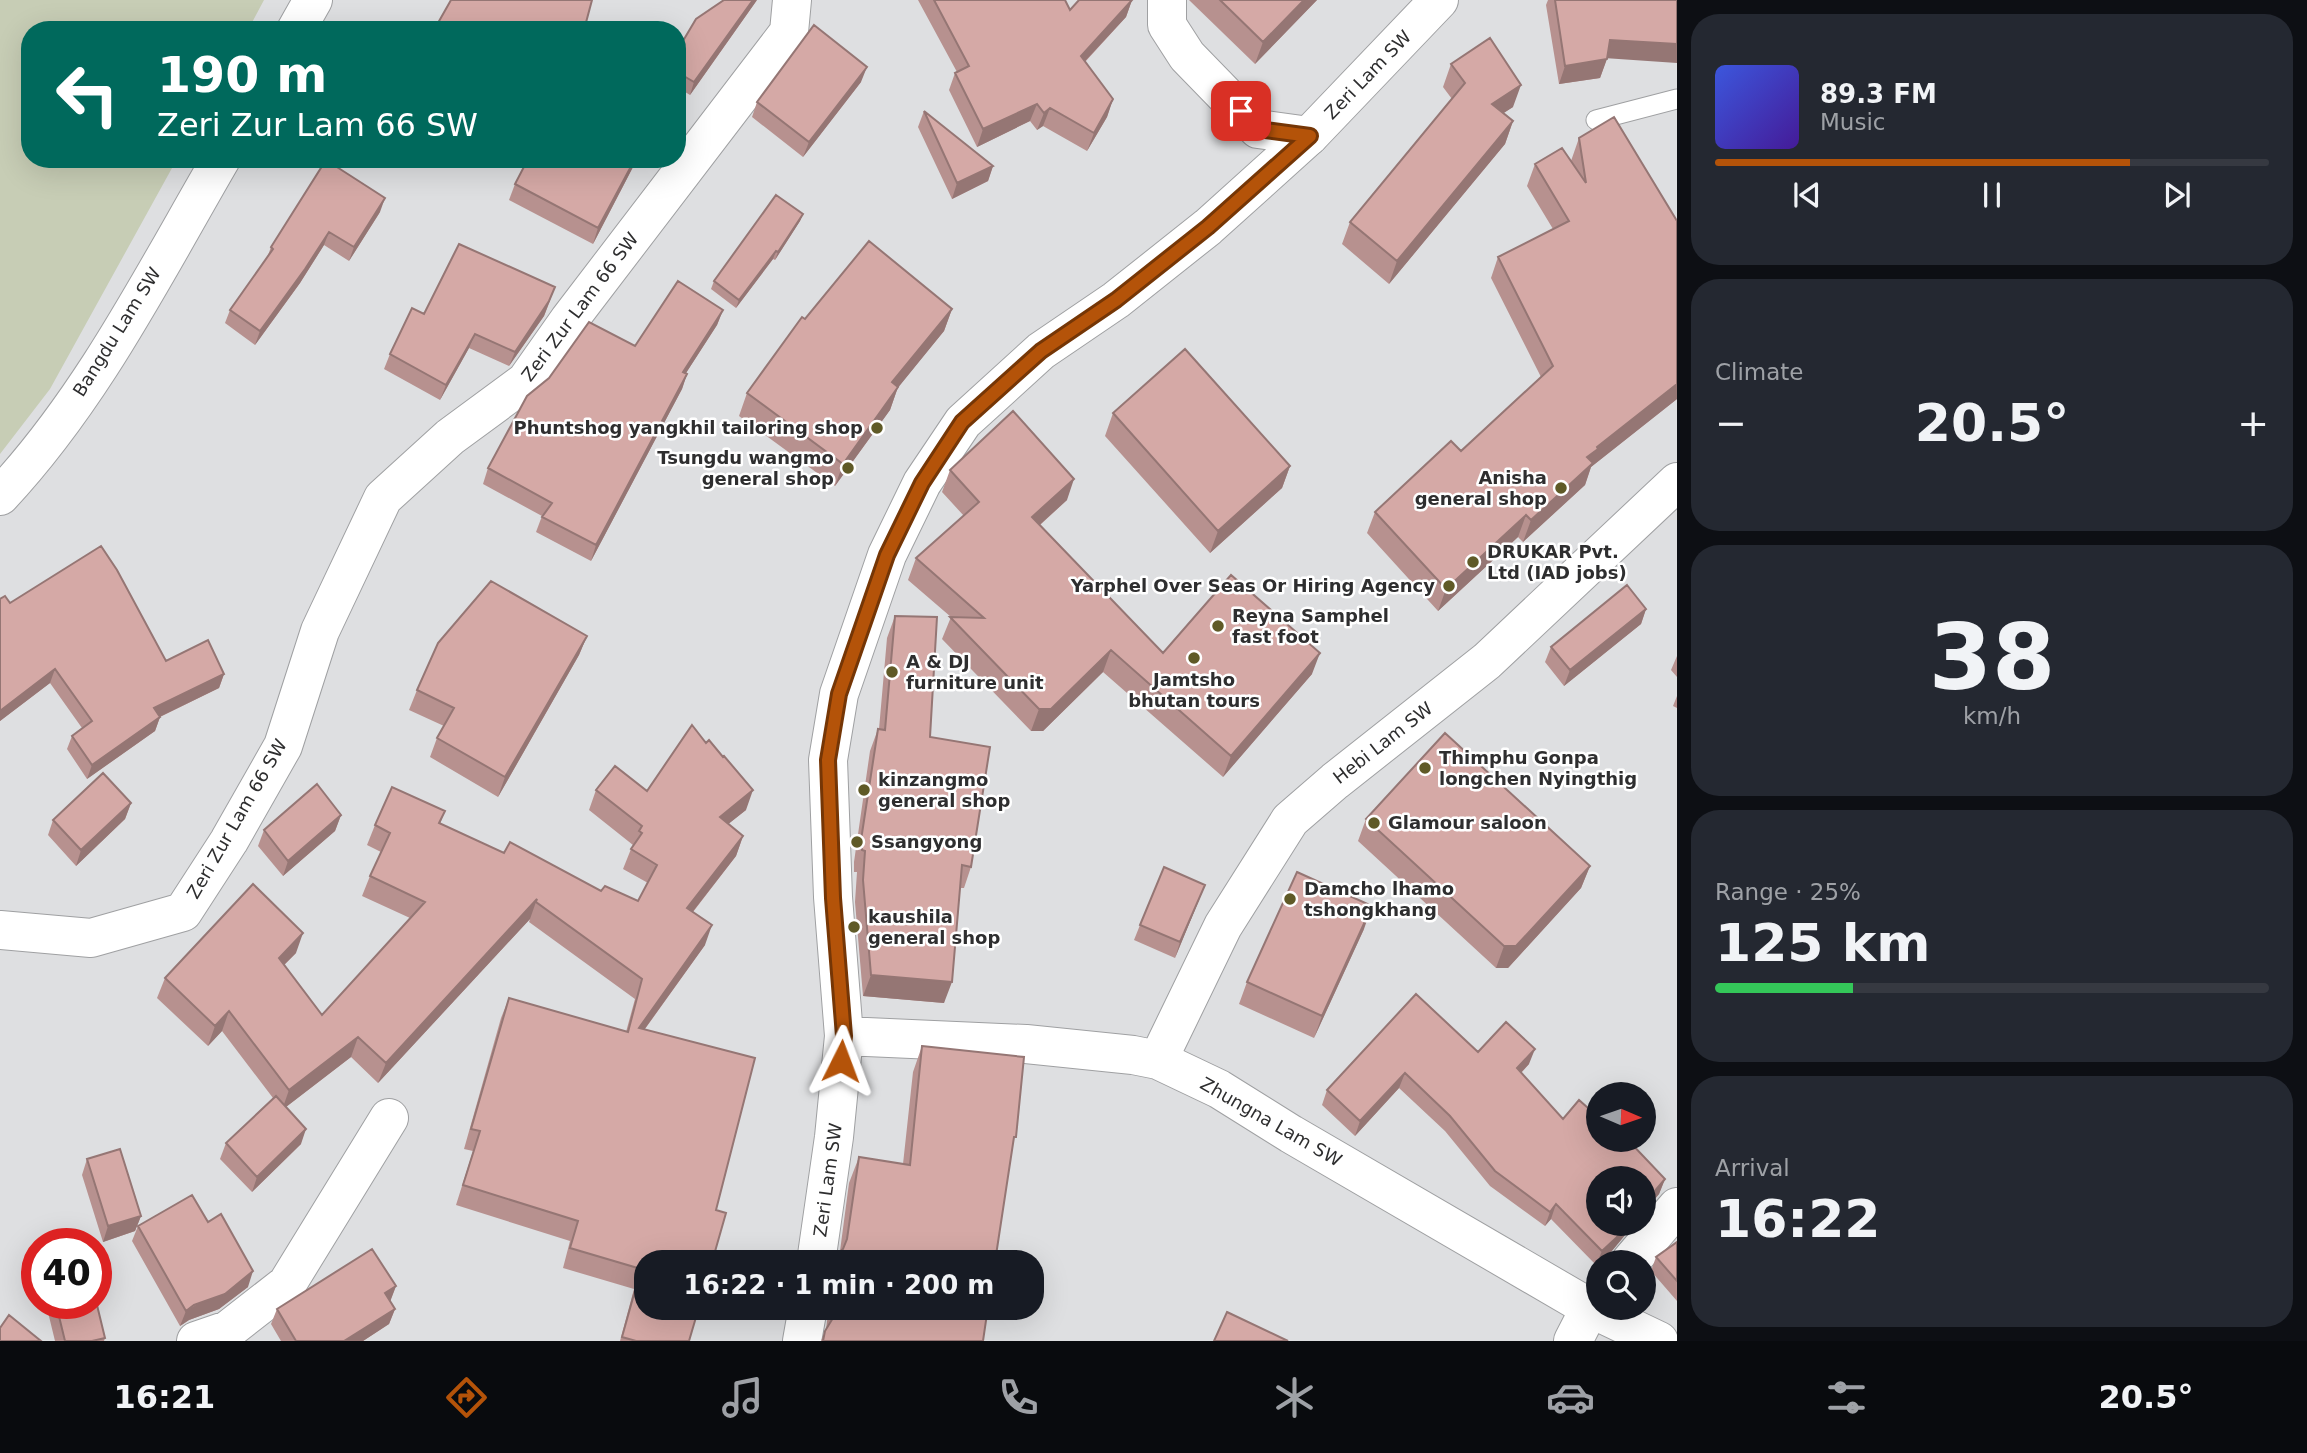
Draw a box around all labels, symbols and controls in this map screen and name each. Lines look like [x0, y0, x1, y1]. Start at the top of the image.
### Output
street label: Zeri Lam SW [1320, 26, 1415, 123]
text: 190 m [157, 47, 327, 104]
icon: left [42, 49, 133, 140]
text: 89.3 FM [1820, 79, 1937, 109]
pin [1211, 81, 1271, 141]
icon: arrive [1222, 92, 1260, 130]
text: Zeri Zur Lam 66 SW [157, 106, 478, 144]
text: Music [1820, 109, 1885, 135]
icon: previous [1788, 176, 1826, 214]
icon: pause [1973, 176, 2011, 214]
icon: next [2158, 176, 2196, 214]
street label: Zeri Zur Lam 66 SW [517, 228, 642, 385]
street label: Bangdu Lam SW [68, 263, 165, 400]
text: Climate [1715, 359, 1804, 385]
text: 20.5° [1915, 393, 2069, 453]
text: − [1715, 401, 1747, 445]
text: + [2237, 401, 2269, 445]
place label: Phuntshog yangkhil tailoring shop [513, 417, 863, 438]
marker: Phuntshog yangkhil tailoring shop [869, 420, 885, 436]
place label: Tsungdu wangmo general shop [657, 447, 834, 489]
marker: Tsungdu wangmo general shop [840, 460, 856, 476]
place label: Anisha general shop [1415, 467, 1547, 509]
marker: Anisha general shop [1553, 480, 1569, 496]
place label: DRUKAR Pvt. Ltd (IAD jobs) [1487, 541, 1627, 583]
marker: DRUKAR Pvt. Ltd (IAD jobs) [1465, 554, 1481, 570]
place label: Yarphel Over Seas Or Hiring Agency [1070, 575, 1435, 596]
marker: Yarphel Over Seas Or Hiring Agency [1441, 578, 1457, 594]
place label: Reyna Samphel fast foot [1232, 605, 1389, 647]
text: 38 [1929, 605, 2055, 710]
marker: Reyna Samphel fast foot [1210, 618, 1226, 634]
marker: Jamtsho bhutan tours [1186, 650, 1202, 666]
place label: A & DJ furniture unit [906, 651, 1044, 693]
marker: A & DJ furniture unit [884, 664, 900, 680]
place label: Jamtsho bhutan tours [1128, 669, 1260, 711]
street label: Hebi Lam SW [1329, 697, 1437, 788]
text: km/h [1963, 703, 2021, 729]
street label: Zeri Zur Lam 66 SW [182, 735, 291, 902]
place label: Thimphu Gonpa longchen Nyingthig [1439, 747, 1637, 789]
marker: Thimphu Gonpa longchen Nyingthig [1417, 760, 1433, 776]
place label: kinzangmo general shop [878, 769, 1010, 811]
marker: kinzangmo general shop [856, 782, 872, 798]
place label: Glamour saloon [1388, 812, 1547, 833]
marker: Glamour saloon [1366, 815, 1382, 831]
place label: Ssangyong [871, 831, 982, 852]
marker: Ssangyong [849, 834, 865, 850]
place label: Damcho lhamo tshongkhang [1304, 878, 1454, 920]
text: Range · 25% [1715, 879, 1861, 905]
marker: Damcho lhamo tshongkhang [1282, 891, 1298, 907]
place label: kaushila general shop [868, 906, 1000, 948]
text: 125 km [1715, 913, 1930, 973]
marker: kaushila general shop [846, 919, 862, 935]
position arrow [804, 1024, 878, 1098]
street label: Zhungna Lam SW [1197, 1073, 1346, 1171]
north arrow [1586, 1082, 1656, 1152]
map controls [1586, 1082, 1656, 1320]
street label: Zeri Lam SW [809, 1121, 846, 1238]
text: Arrival [1715, 1155, 1790, 1181]
button: sound [1586, 1166, 1656, 1236]
text: 16:22 [1715, 1189, 1881, 1249]
speed limit sign: 40 [21, 1228, 112, 1319]
button: search [1586, 1250, 1656, 1320]
text: 16:22 · 1 min · 200 m [684, 1270, 994, 1300]
icon: directions [442, 1373, 491, 1422]
icon: music [718, 1373, 767, 1422]
icon: phone [994, 1373, 1043, 1422]
icon: climate [1270, 1373, 1319, 1422]
icon: car [1546, 1373, 1595, 1422]
icon: filters [1822, 1373, 1871, 1422]
text: 16:21 [114, 1378, 215, 1416]
text: 20.5° [2098, 1378, 2193, 1416]

